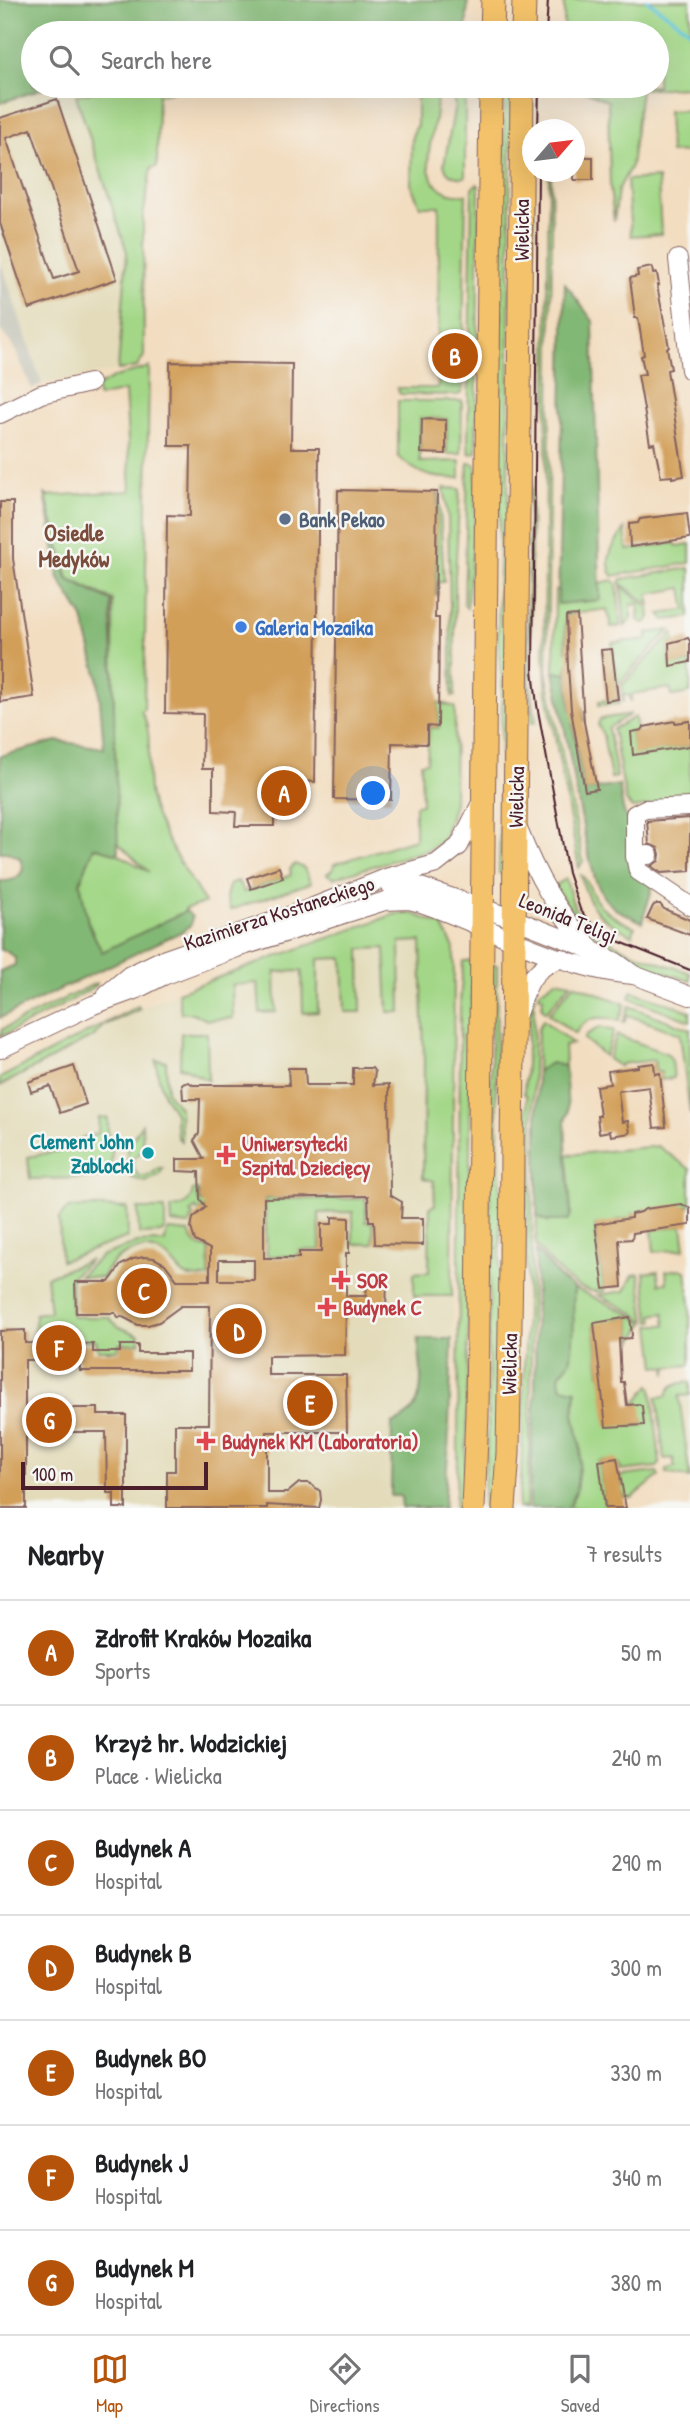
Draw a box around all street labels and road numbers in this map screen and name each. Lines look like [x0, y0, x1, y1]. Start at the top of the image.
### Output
street label: Wielicka [507, 199, 536, 261]
street label: Wielicka [501, 766, 531, 828]
street label: Kazimierza Kostaneckiego [180, 868, 378, 958]
street label: Leonida Teligi [515, 885, 621, 951]
street label: Wielicka [494, 1333, 524, 1395]

